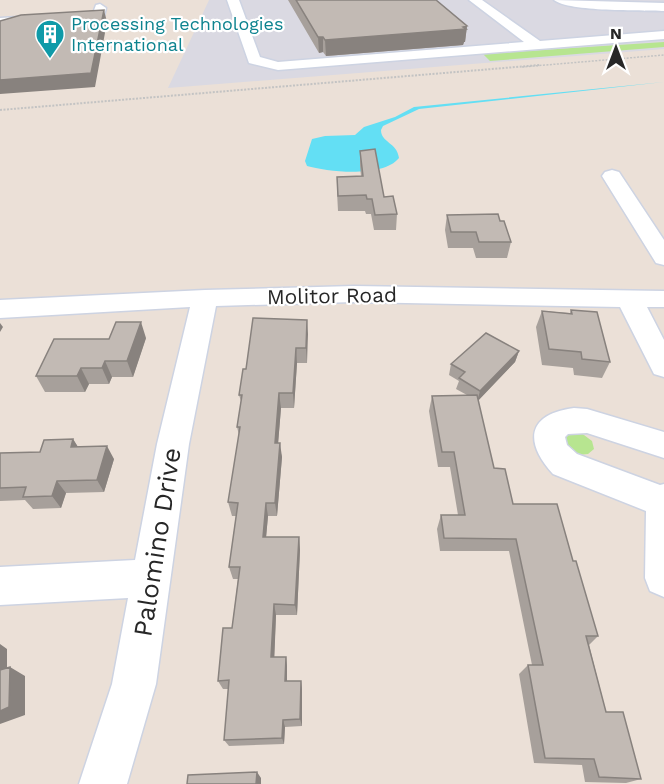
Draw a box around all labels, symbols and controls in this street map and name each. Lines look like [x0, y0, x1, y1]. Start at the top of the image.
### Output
place label: Processing Technologies International [71, 13, 283, 55]
building icon: Processing Technologies International [34, 18, 66, 60]
north arrow [586, 18, 646, 78]
text: N [610, 24, 622, 43]
street label: Molitor Road [267, 282, 397, 309]
street label: Palomino Drive [127, 445, 187, 639]

